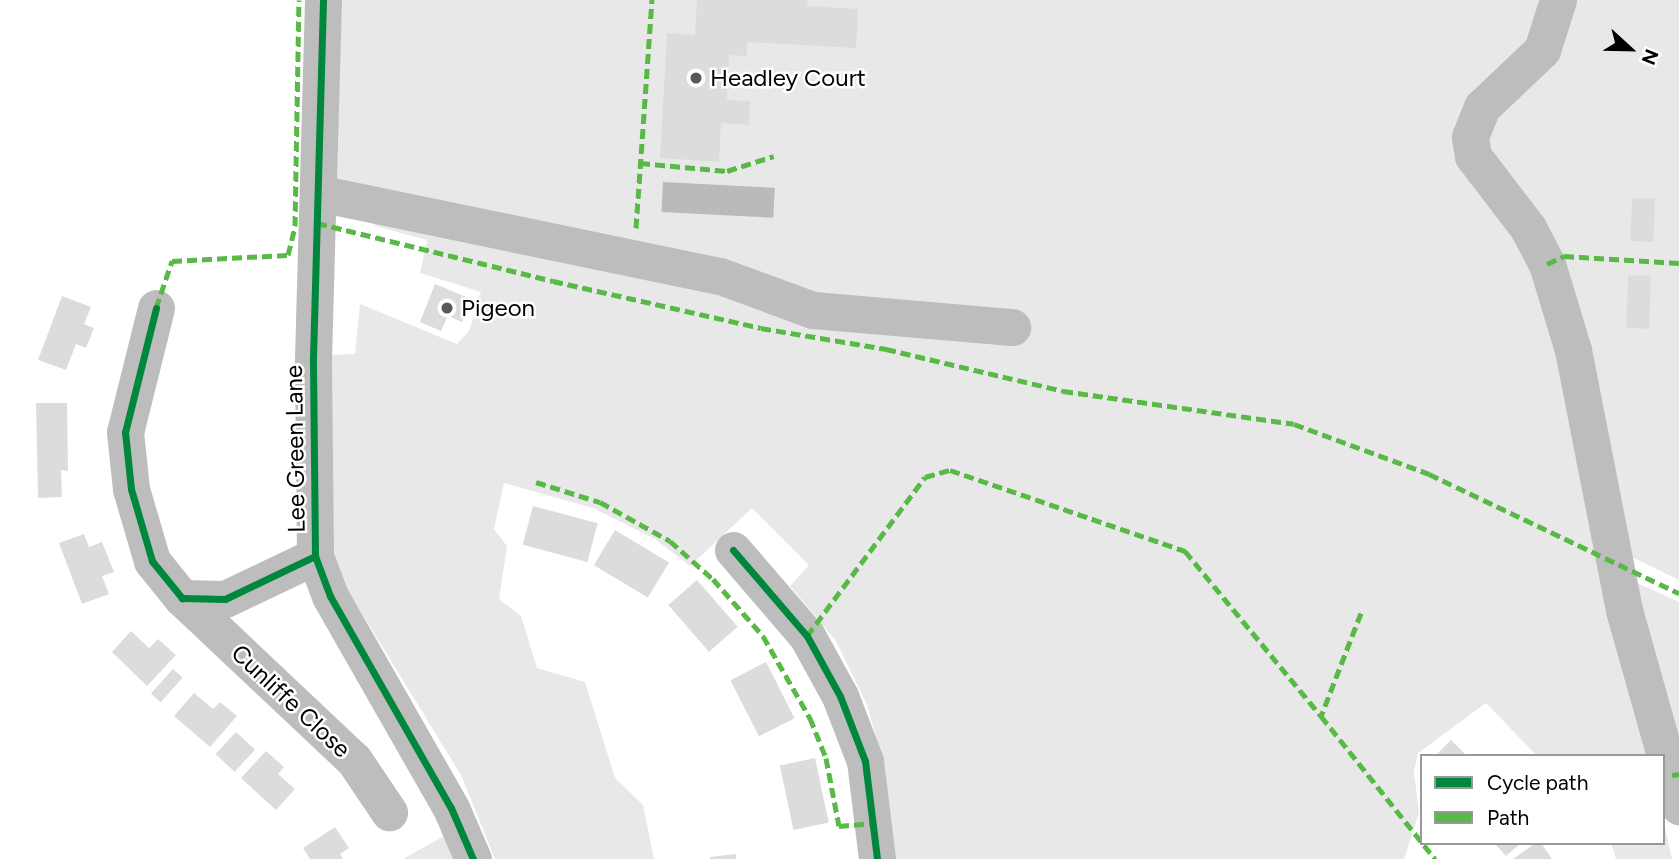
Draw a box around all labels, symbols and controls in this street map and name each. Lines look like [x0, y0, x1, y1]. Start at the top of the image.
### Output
north arrow [1595, 14, 1665, 84]
text: N [1637, 46, 1663, 68]
place label: Headley Court [710, 64, 866, 92]
marker: Headley Court [688, 70, 704, 86]
place label: Pigeon [461, 294, 535, 322]
marker: Pigeon [439, 300, 455, 316]
street label: Lee Green Lane [279, 365, 311, 533]
street label: Cunliffe Close [225, 639, 357, 763]
legend [1420, 754, 1665, 845]
text: Cycle path [1487, 770, 1588, 795]
text: Path [1487, 805, 1529, 830]

